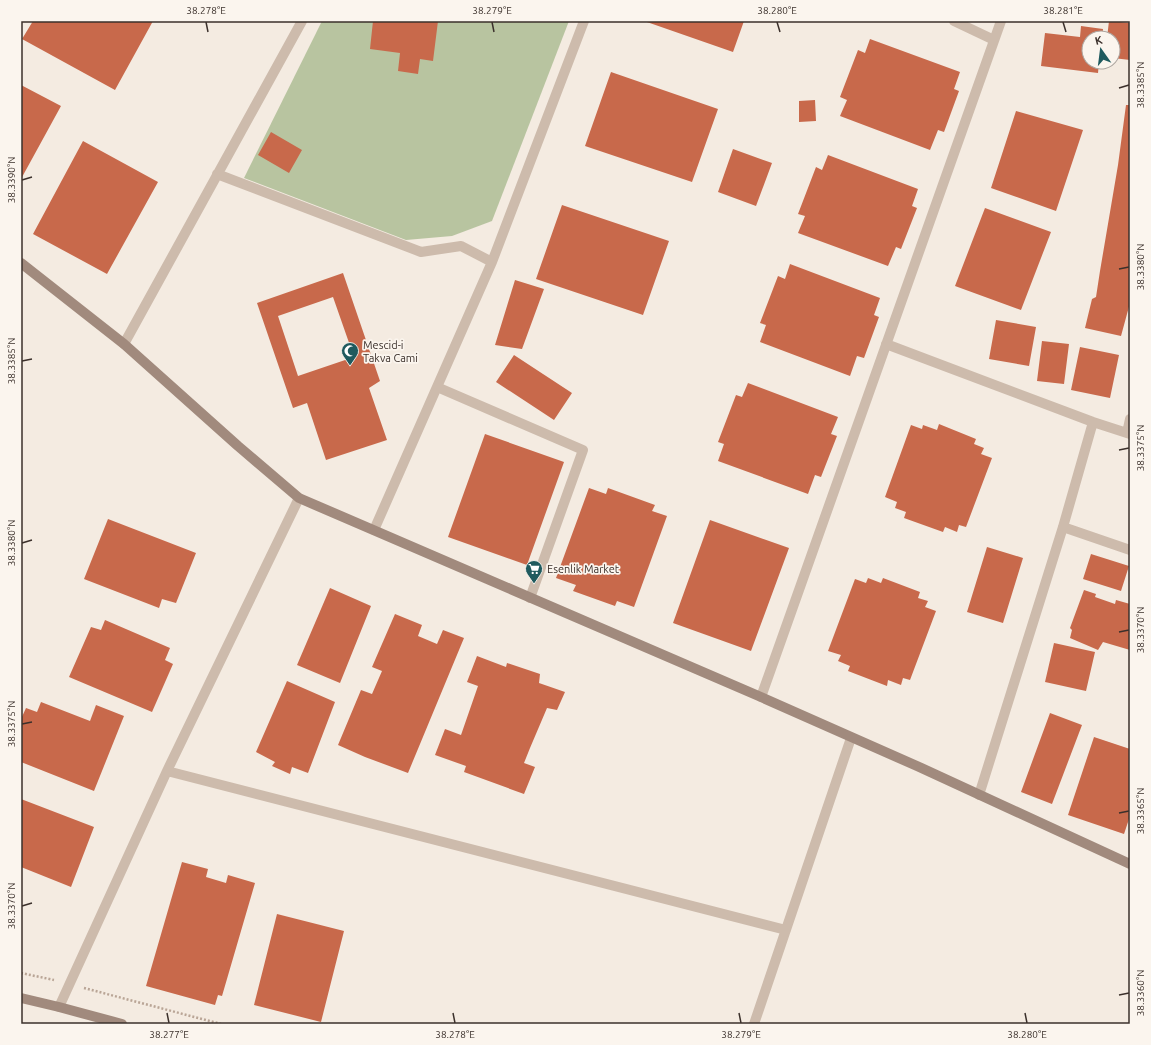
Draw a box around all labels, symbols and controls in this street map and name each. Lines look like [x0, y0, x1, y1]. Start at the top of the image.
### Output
text: 38.278°E [186, 5, 226, 16]
text: 38.279°E [472, 5, 512, 16]
text: 38.280°E [757, 5, 797, 16]
text: 38.281°E [1043, 5, 1083, 16]
north arrow [1081, 30, 1121, 70]
text: K [1094, 33, 1104, 47]
text: 38.3385°N [1135, 62, 1146, 108]
text: 38.3390°N [6, 157, 17, 203]
text: 38.3380°N [1135, 244, 1146, 290]
text: 38.3385°N [6, 338, 17, 384]
place label: Mescid-i Takva Cami [363, 339, 418, 364]
mosque icon: Mescid-i Takva Cami [340, 341, 360, 366]
text: 38.3375°N [1135, 425, 1146, 471]
text: 38.3380°N [6, 520, 17, 566]
supermarket icon: Esenlik Market [524, 559, 544, 584]
place label: Esenlik Market [547, 563, 620, 575]
text: 38.3370°N [1135, 607, 1146, 653]
text: 38.3375°N [6, 701, 17, 747]
text: 38.3365°N [1135, 788, 1146, 834]
text: 38.3370°N [6, 883, 17, 929]
text: 38.3360°N [1135, 970, 1146, 1016]
text: 38.277°E [149, 1029, 189, 1040]
text: 38.278°E [435, 1029, 475, 1040]
text: 38.279°E [721, 1029, 761, 1040]
text: 38.280°E [1007, 1029, 1047, 1040]

